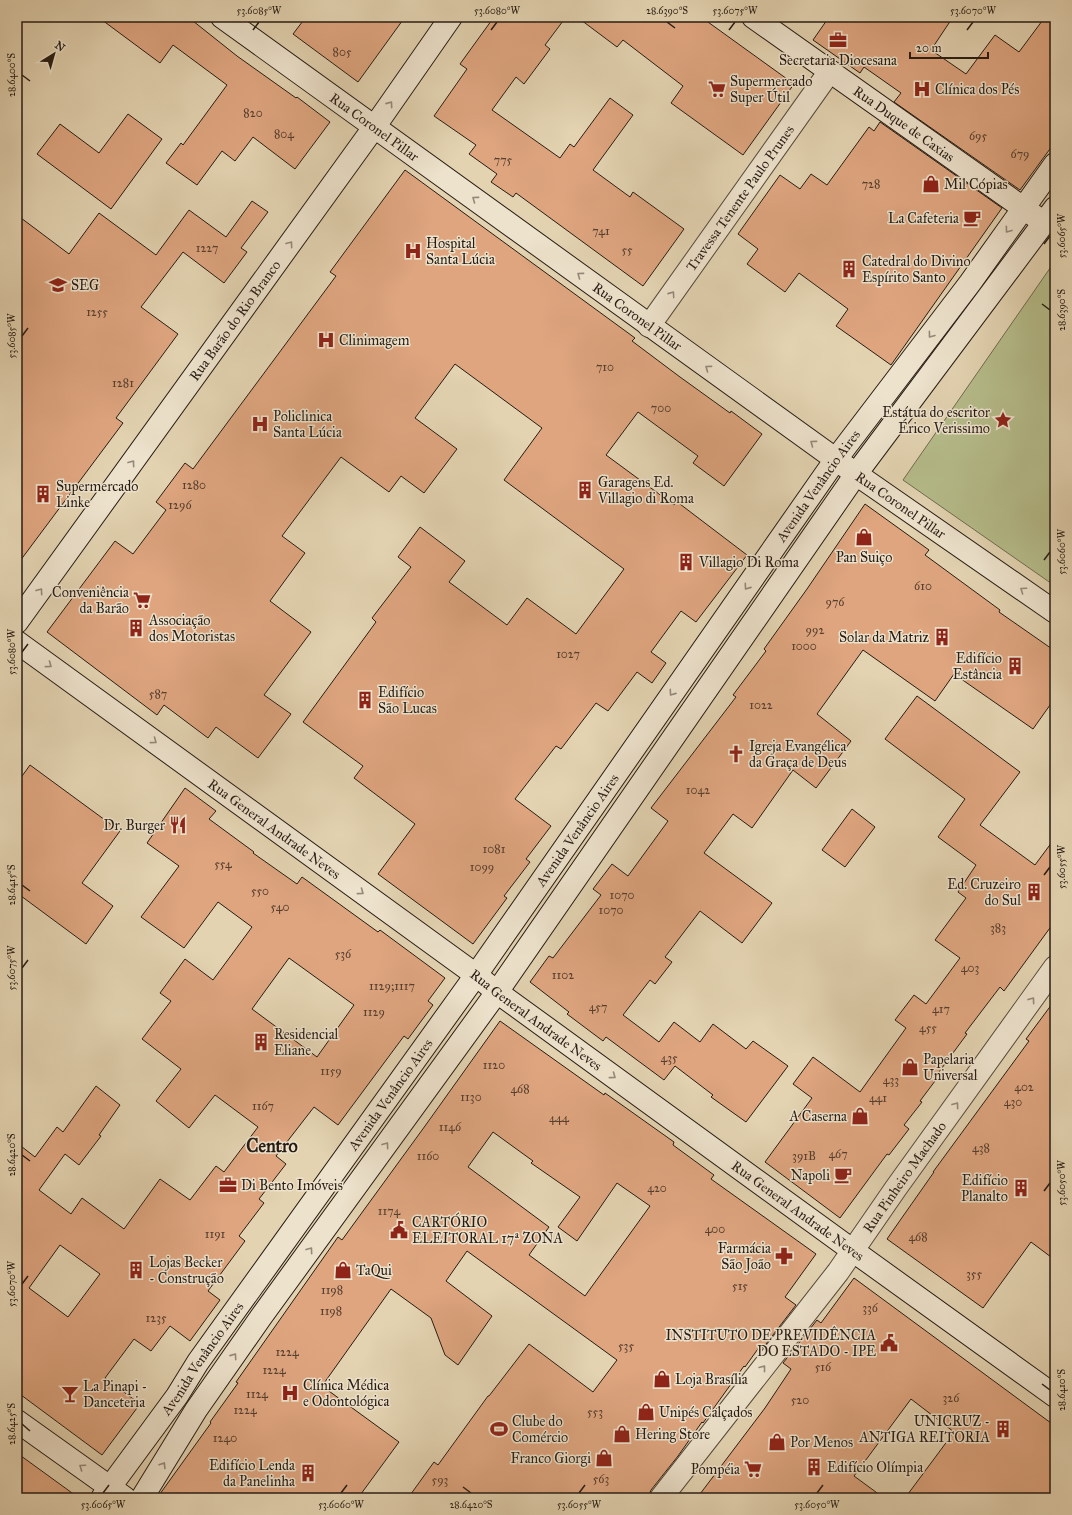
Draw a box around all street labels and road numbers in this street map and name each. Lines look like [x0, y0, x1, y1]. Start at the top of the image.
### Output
street label: Rua Duque de Caxias [850, 83, 958, 166]
street label: Rua Coronel Pillar [326, 89, 423, 166]
street label: Travessa Tenente Paulo Prunes [683, 122, 798, 275]
street label: Rua Barão do Rio Branco [186, 257, 284, 384]
street label: Rua Coronel Pillar [589, 279, 686, 355]
street label: Avenida Venâncio Aires [772, 427, 864, 546]
street label: Rua Coronel Pillar [852, 468, 949, 543]
street label: Avenida Venâncio Aires [532, 771, 623, 891]
street label: Rua General Andrade Neves [204, 775, 344, 883]
street label: Rua General Andrade Neves [467, 966, 605, 1074]
street label: Avenida Venâncio Aires [344, 1036, 436, 1155]
street label: Rua Pinheiro Machado [860, 1118, 950, 1236]
street label: Rua General Andrade Neves [728, 1157, 867, 1265]
street label: Avenida Venâncio Aires [157, 1299, 247, 1419]

